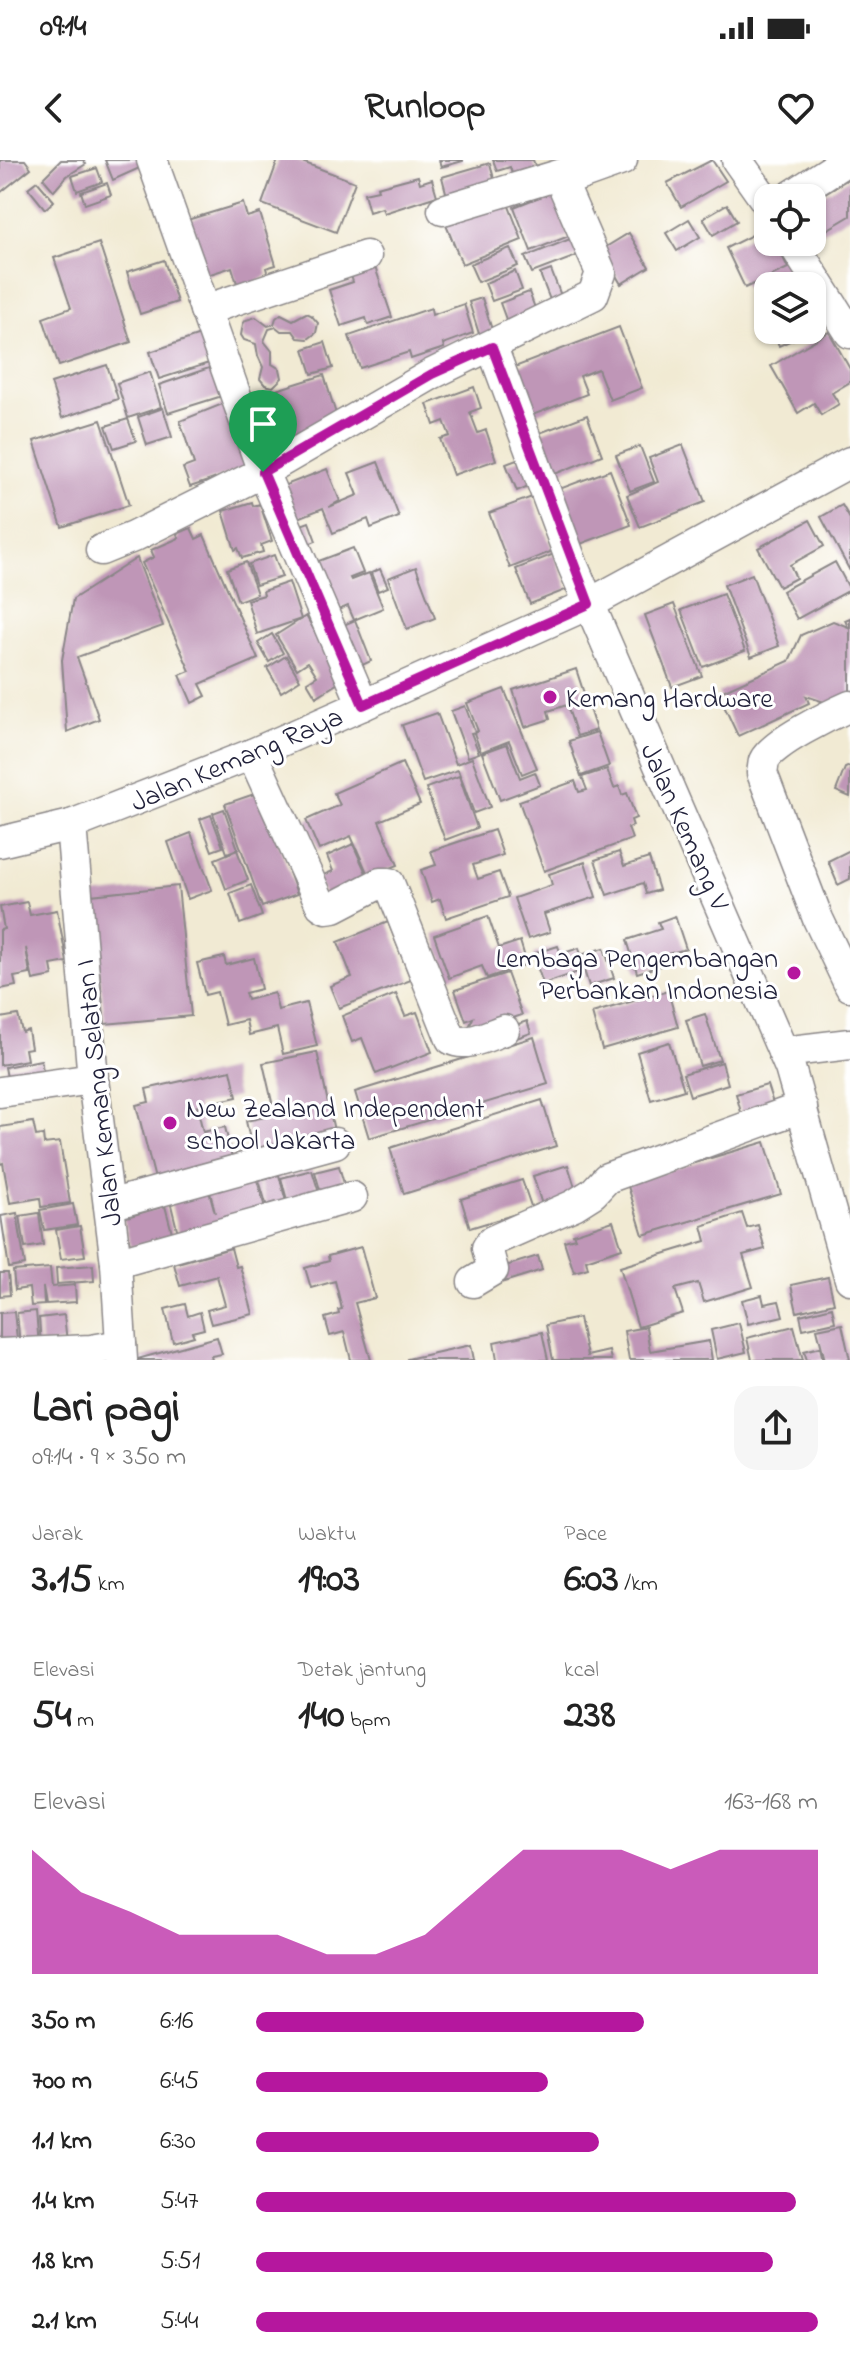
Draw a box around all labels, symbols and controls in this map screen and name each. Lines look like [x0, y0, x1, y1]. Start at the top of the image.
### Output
text: 09:14 [40, 6, 86, 50]
text: Runloop [364, 82, 486, 135]
icon: back [32, 86, 76, 130]
icon: heart [774, 86, 818, 130]
map controls [754, 184, 826, 344]
button: locate [754, 184, 826, 256]
button: layers [754, 272, 826, 344]
pin [229, 390, 297, 472]
icon: arrive [241, 402, 285, 446]
place label: Kemang Hardware [566, 680, 773, 721]
marker: Kemang Hardware [541, 688, 559, 706]
street label: Jalan Kemang Raya [125, 698, 350, 824]
street label: Jalan Kemang V [628, 737, 738, 918]
place label: Lembaga Pengembangan Perbankan Indonesia [496, 940, 778, 1013]
street label: Jalan Kemang Selatan I [66, 957, 135, 1228]
marker: Lembaga Pengembangan Perbankan Indonesia [785, 964, 803, 982]
place label: New Zealand Independent school Jakarta [186, 1090, 484, 1163]
marker: New Zealand Independent school Jakarta [161, 1114, 179, 1132]
text: Lari pagi [32, 1377, 180, 1441]
button: share [734, 1386, 818, 1470]
text: 09:14 · 9 × 350 m [32, 1439, 186, 1477]
text: Jarak [32, 1519, 83, 1551]
text: Waktu [298, 1519, 356, 1551]
text: Pace [564, 1519, 607, 1551]
text: 3.15 [32, 1551, 92, 1610]
text: 19:03 [298, 1551, 360, 1610]
text: 6:03 [564, 1551, 619, 1610]
text: km [92, 1569, 125, 1601]
text: /km [619, 1569, 658, 1601]
text: Elevasi [32, 1655, 94, 1687]
text: Detak jantung [298, 1655, 426, 1687]
text: kcal [564, 1655, 599, 1687]
text: 54 [32, 1687, 71, 1746]
text: 140 [298, 1687, 344, 1746]
text: 238 [564, 1687, 615, 1746]
text: m [71, 1705, 94, 1737]
text: bpm [344, 1705, 391, 1737]
text: Elevasi [32, 1784, 106, 1822]
text: 163–168 m [724, 1784, 818, 1822]
text: 350 m [32, 2003, 96, 2041]
text: 6:16 [160, 2003, 193, 2041]
text: 700 m [32, 2063, 92, 2101]
text: 6:45 [160, 2063, 199, 2101]
text: 1.1 km [32, 2123, 92, 2161]
text: 6:30 [160, 2123, 196, 2161]
text: 1.4 km [32, 2183, 94, 2221]
text: 5:47 [160, 2183, 199, 2221]
text: 1.8 km [32, 2243, 93, 2281]
text: 5:51 [160, 2243, 200, 2281]
text: 2.1 km [32, 2303, 97, 2341]
text: 5:44 [160, 2303, 199, 2341]

